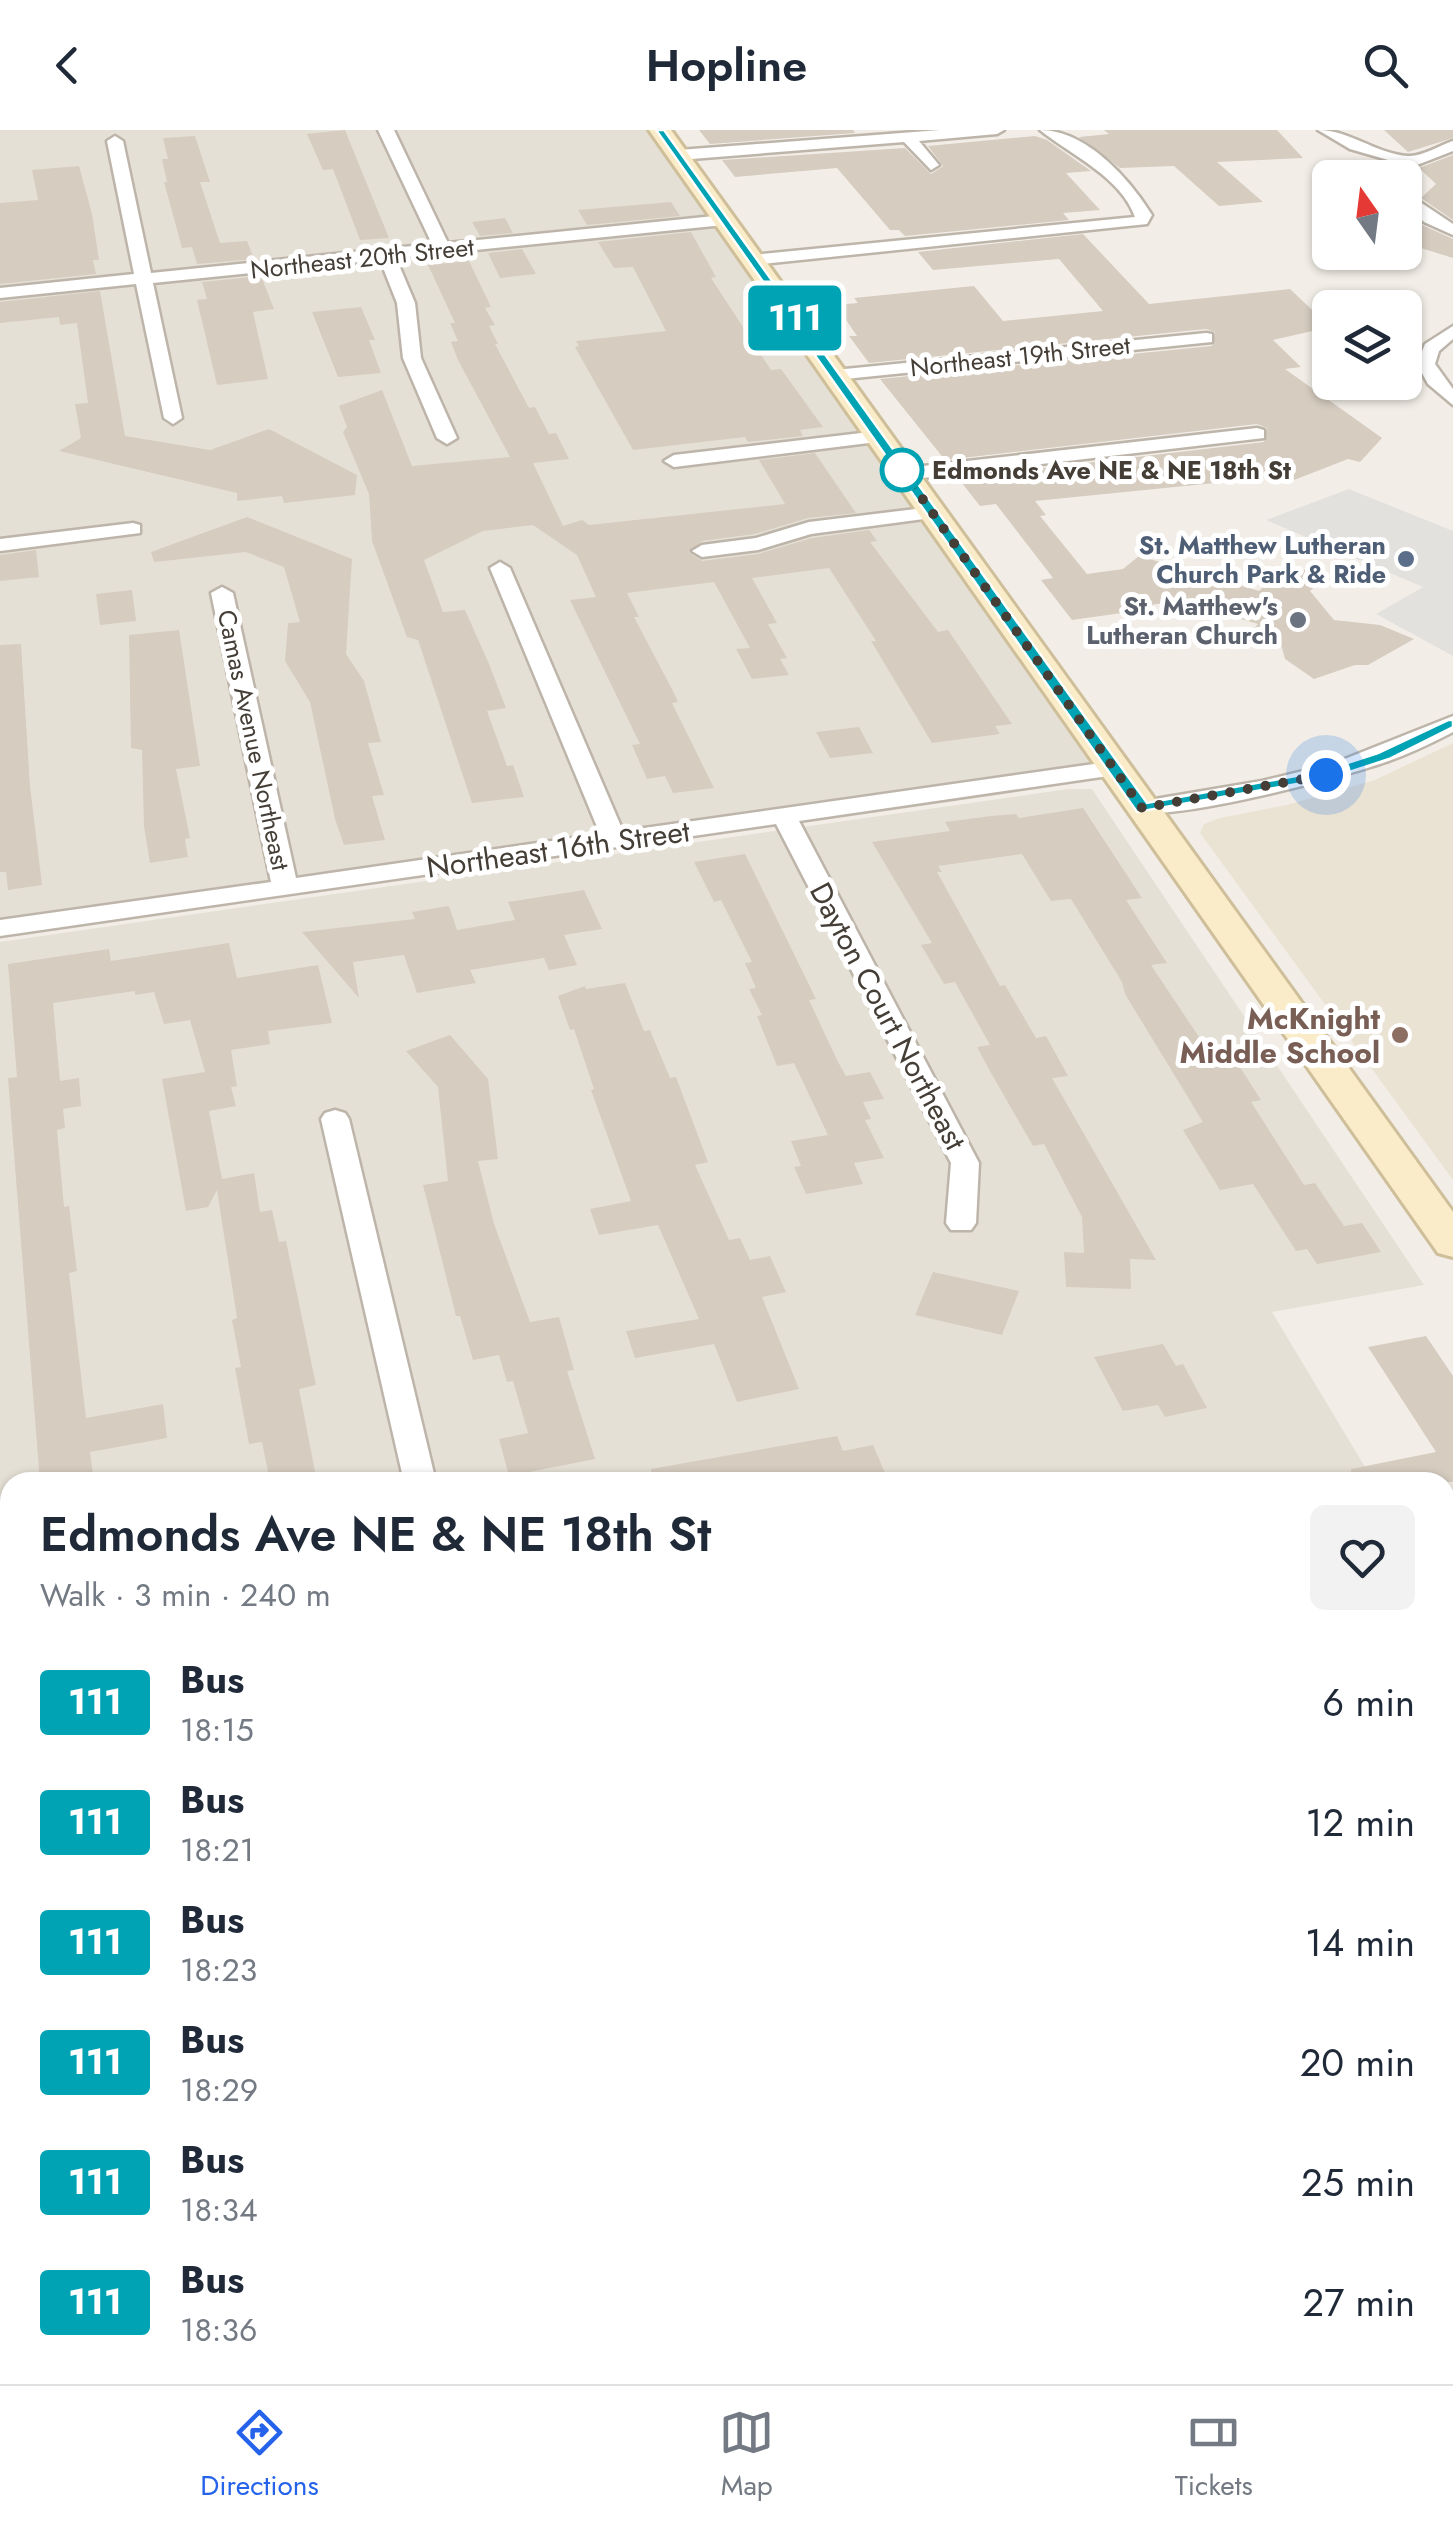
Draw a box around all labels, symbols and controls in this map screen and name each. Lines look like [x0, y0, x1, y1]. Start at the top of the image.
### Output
text: Hopline [646, 33, 807, 98]
icon: back [40, 38, 95, 93]
icon: search [1358, 38, 1413, 93]
north arrow [1312, 160, 1422, 270]
map controls [1312, 160, 1422, 400]
street label: Northeast 20th Street [248, 228, 476, 288]
line badge: 111 [738, 286, 852, 350]
button: layers [1312, 290, 1422, 400]
text: 111 [768, 293, 822, 343]
street label: Northeast 19th Street [908, 327, 1132, 385]
marker: Edmonds Ave NE & NE 18th St [881, 449, 923, 491]
place label: Edmonds Ave NE & NE 18th St [932, 452, 1291, 488]
place label: St. Matthew Lutheran Church Park & Ride [1139, 527, 1386, 592]
marker: St. Matthew Lutheran Church Park & Ride [1395, 548, 1417, 570]
place label: St. Matthew's Lutheran Church [1086, 588, 1278, 653]
street label: Camas Avenue Northeast [209, 606, 299, 874]
marker: St. Matthew's Lutheran Church [1287, 609, 1309, 631]
your location [1301, 750, 1351, 800]
street label: Northeast 16th Street [424, 809, 693, 889]
street label: Dayton Court Northeast [799, 875, 977, 1158]
place label: McKnight Middle School [1180, 997, 1380, 1074]
marker: McKnight Middle School [1389, 1024, 1411, 1046]
text: Edmonds Ave NE & NE 18th St [40, 1500, 711, 1569]
button: heart [1310, 1505, 1415, 1610]
text: Walk · 3 min · 240 m [40, 1572, 331, 1618]
text: Bus [180, 1652, 244, 1707]
text: 6 min [1322, 1675, 1415, 1730]
text: 111 [68, 1677, 122, 1727]
text: 18:15 [180, 1707, 254, 1753]
text: Bus [180, 1772, 244, 1827]
text: 12 min [1305, 1795, 1415, 1850]
text: 111 [68, 1797, 122, 1847]
text: 18:21 [180, 1827, 254, 1873]
text: Bus [180, 1892, 244, 1947]
text: 14 min [1305, 1915, 1415, 1970]
text: 111 [68, 1917, 122, 1967]
text: 18:23 [180, 1947, 257, 1993]
text: Bus [180, 2012, 244, 2067]
text: 20 min [1300, 2035, 1415, 2090]
text: 111 [68, 2037, 122, 2087]
text: 18:29 [180, 2067, 258, 2113]
text: Bus [180, 2132, 244, 2187]
text: 25 min [1301, 2155, 1415, 2210]
text: 111 [68, 2157, 122, 2207]
text: 18:34 [180, 2187, 258, 2233]
text: Bus [180, 2252, 244, 2307]
text: 27 min [1303, 2275, 1415, 2330]
text: 111 [68, 2277, 122, 2327]
text: 18:36 [180, 2307, 257, 2353]
tab: Directions [200, 2405, 319, 2506]
tab: Map [719, 2405, 774, 2506]
tab: Tickets [1175, 2405, 1253, 2506]

